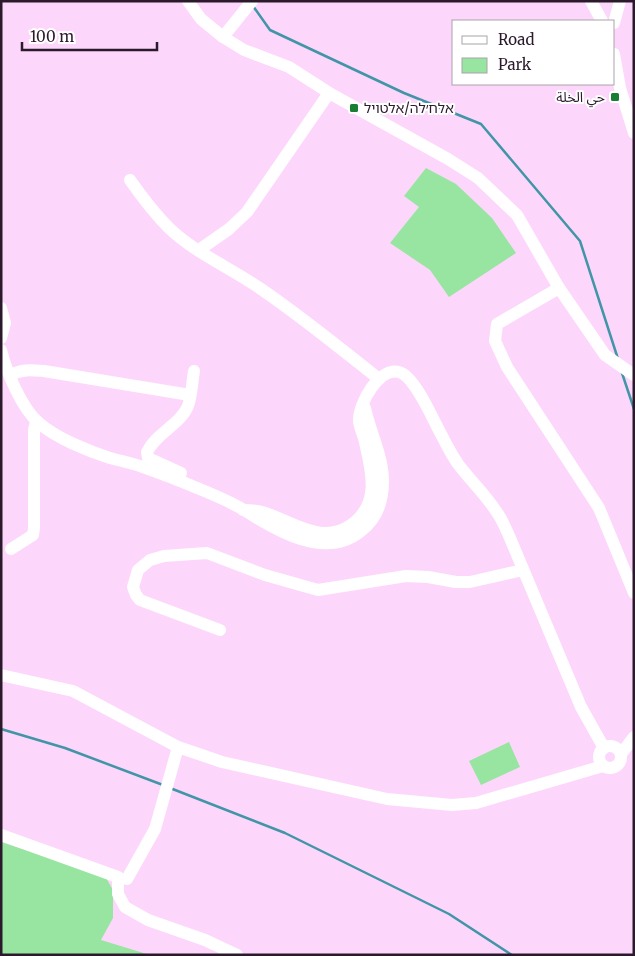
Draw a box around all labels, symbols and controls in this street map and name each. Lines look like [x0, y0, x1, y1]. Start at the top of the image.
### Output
scale bar [22, 20, 158, 52]
legend [452, 20, 615, 85]
text: 100 m [30, 27, 74, 46]
text: Road [498, 30, 534, 49]
text: Park [498, 55, 532, 74]
place label: حي الخلة [556, 88, 605, 108]
marker: حي الخلة [609, 91, 621, 103]
place label: אלח׳לה/אלטויל [364, 99, 454, 117]
marker: אלח׳לה/אלטויל [348, 102, 360, 114]

